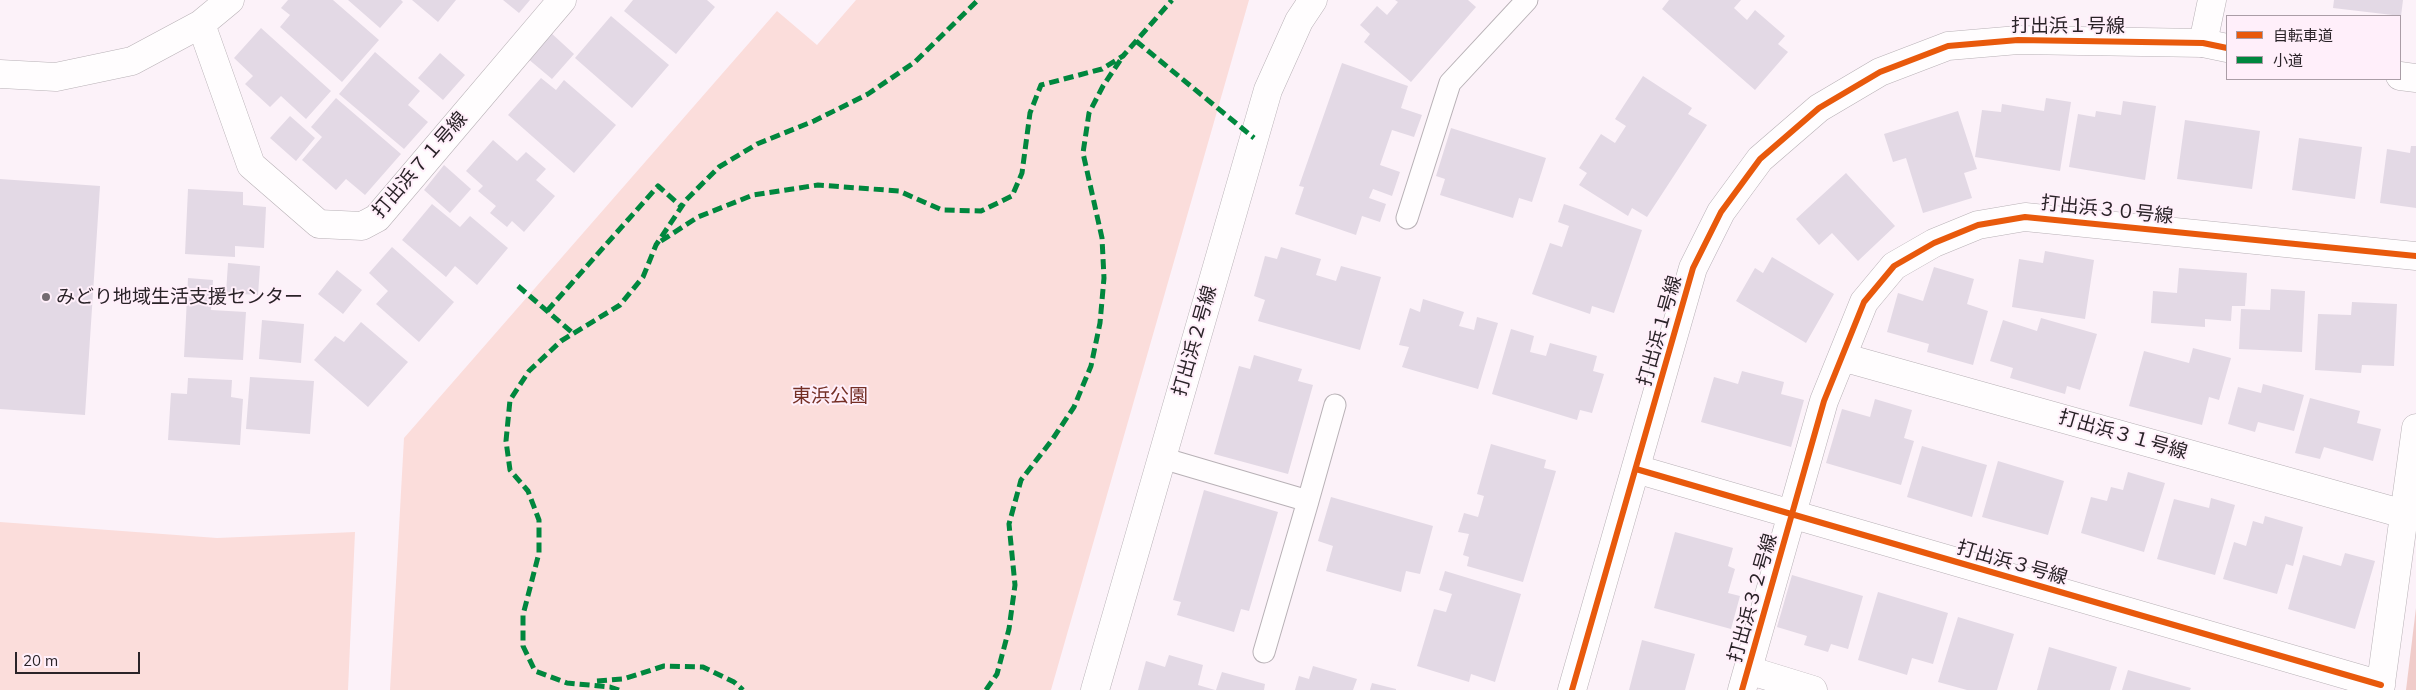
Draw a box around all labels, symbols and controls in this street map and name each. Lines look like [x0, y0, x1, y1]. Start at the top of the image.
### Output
street label: 打出浜１号線 [2011, 15, 2125, 37]
legend [2226, 15, 2401, 80]
text: 自転車道 [2273, 26, 2333, 45]
text: 小道 [2273, 51, 2303, 70]
street label: 打出浜７１号線 [368, 107, 472, 223]
street label: 打出浜３０号線 [2040, 192, 2174, 228]
street label: 打出浜１号線 [1633, 273, 1687, 389]
street label: 打出浜２号線 [1168, 283, 1222, 399]
place label: みどり地域生活支援センター [56, 286, 303, 308]
marker: みどり地域生活支援センター [40, 291, 52, 303]
park label: 東浜公園 [792, 385, 868, 407]
street label: 打出浜３１号線 [2056, 406, 2190, 464]
street label: 打出浜３２号線 [1724, 531, 1782, 665]
street label: 打出浜３号線 [1954, 536, 2070, 590]
scale bar [18, 642, 142, 674]
text: 20 m [23, 651, 58, 670]

